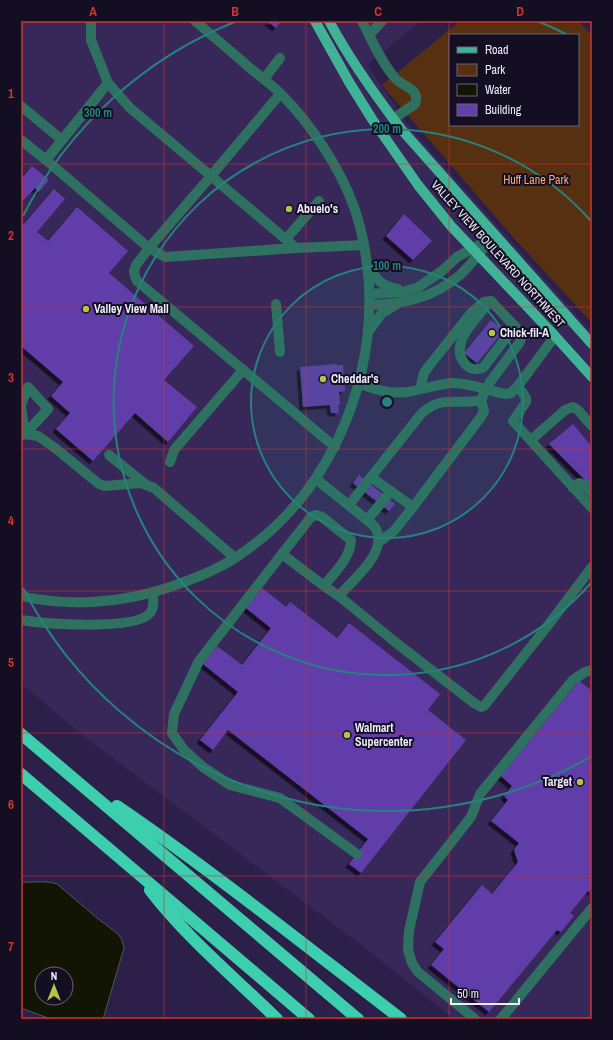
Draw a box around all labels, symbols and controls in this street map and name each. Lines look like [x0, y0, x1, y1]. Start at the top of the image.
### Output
text: A [89, 3, 97, 20]
text: B [231, 3, 239, 20]
text: C [374, 3, 382, 20]
text: D [516, 3, 524, 20]
legend [449, 34, 579, 126]
text: Road [485, 42, 509, 58]
text: Park [485, 62, 505, 78]
text: Water [485, 82, 512, 98]
text: 1 [8, 85, 14, 102]
text: Building [485, 102, 522, 118]
text: 300 m [84, 105, 112, 121]
text: 200 m [373, 121, 401, 137]
park label: Huff Lane Park [503, 172, 569, 188]
street label: VALLEY VIEW BOULEVARD NORTHWEST [428, 177, 568, 331]
place label: Abuelo's [297, 201, 339, 217]
marker: Abuelo's [284, 204, 294, 214]
text: 2 [8, 227, 14, 244]
text: 100 m [373, 258, 401, 274]
place label: Valley View Mall [94, 301, 169, 317]
marker: Valley View Mall [81, 304, 91, 314]
place label: Chick-fil-A [500, 325, 550, 341]
marker: Chick-fil-A [487, 328, 497, 338]
text: 3 [8, 369, 14, 386]
place label: Cheddar's [331, 371, 379, 387]
marker: Cheddar's [318, 374, 328, 384]
centre of rings [380, 395, 394, 409]
text: 4 [8, 512, 14, 529]
text: 5 [8, 654, 14, 671]
place label: Walmart Supercenter [355, 720, 413, 750]
marker: Walmart Supercenter [342, 730, 352, 740]
place label: Target [543, 774, 573, 790]
marker: Target [575, 777, 585, 787]
text: 6 [8, 796, 14, 813]
text: 7 [8, 938, 14, 955]
north arrow [34, 966, 74, 1006]
text: N [51, 969, 57, 983]
scale bar [451, 980, 519, 1006]
text: 50 m [457, 986, 479, 1002]

